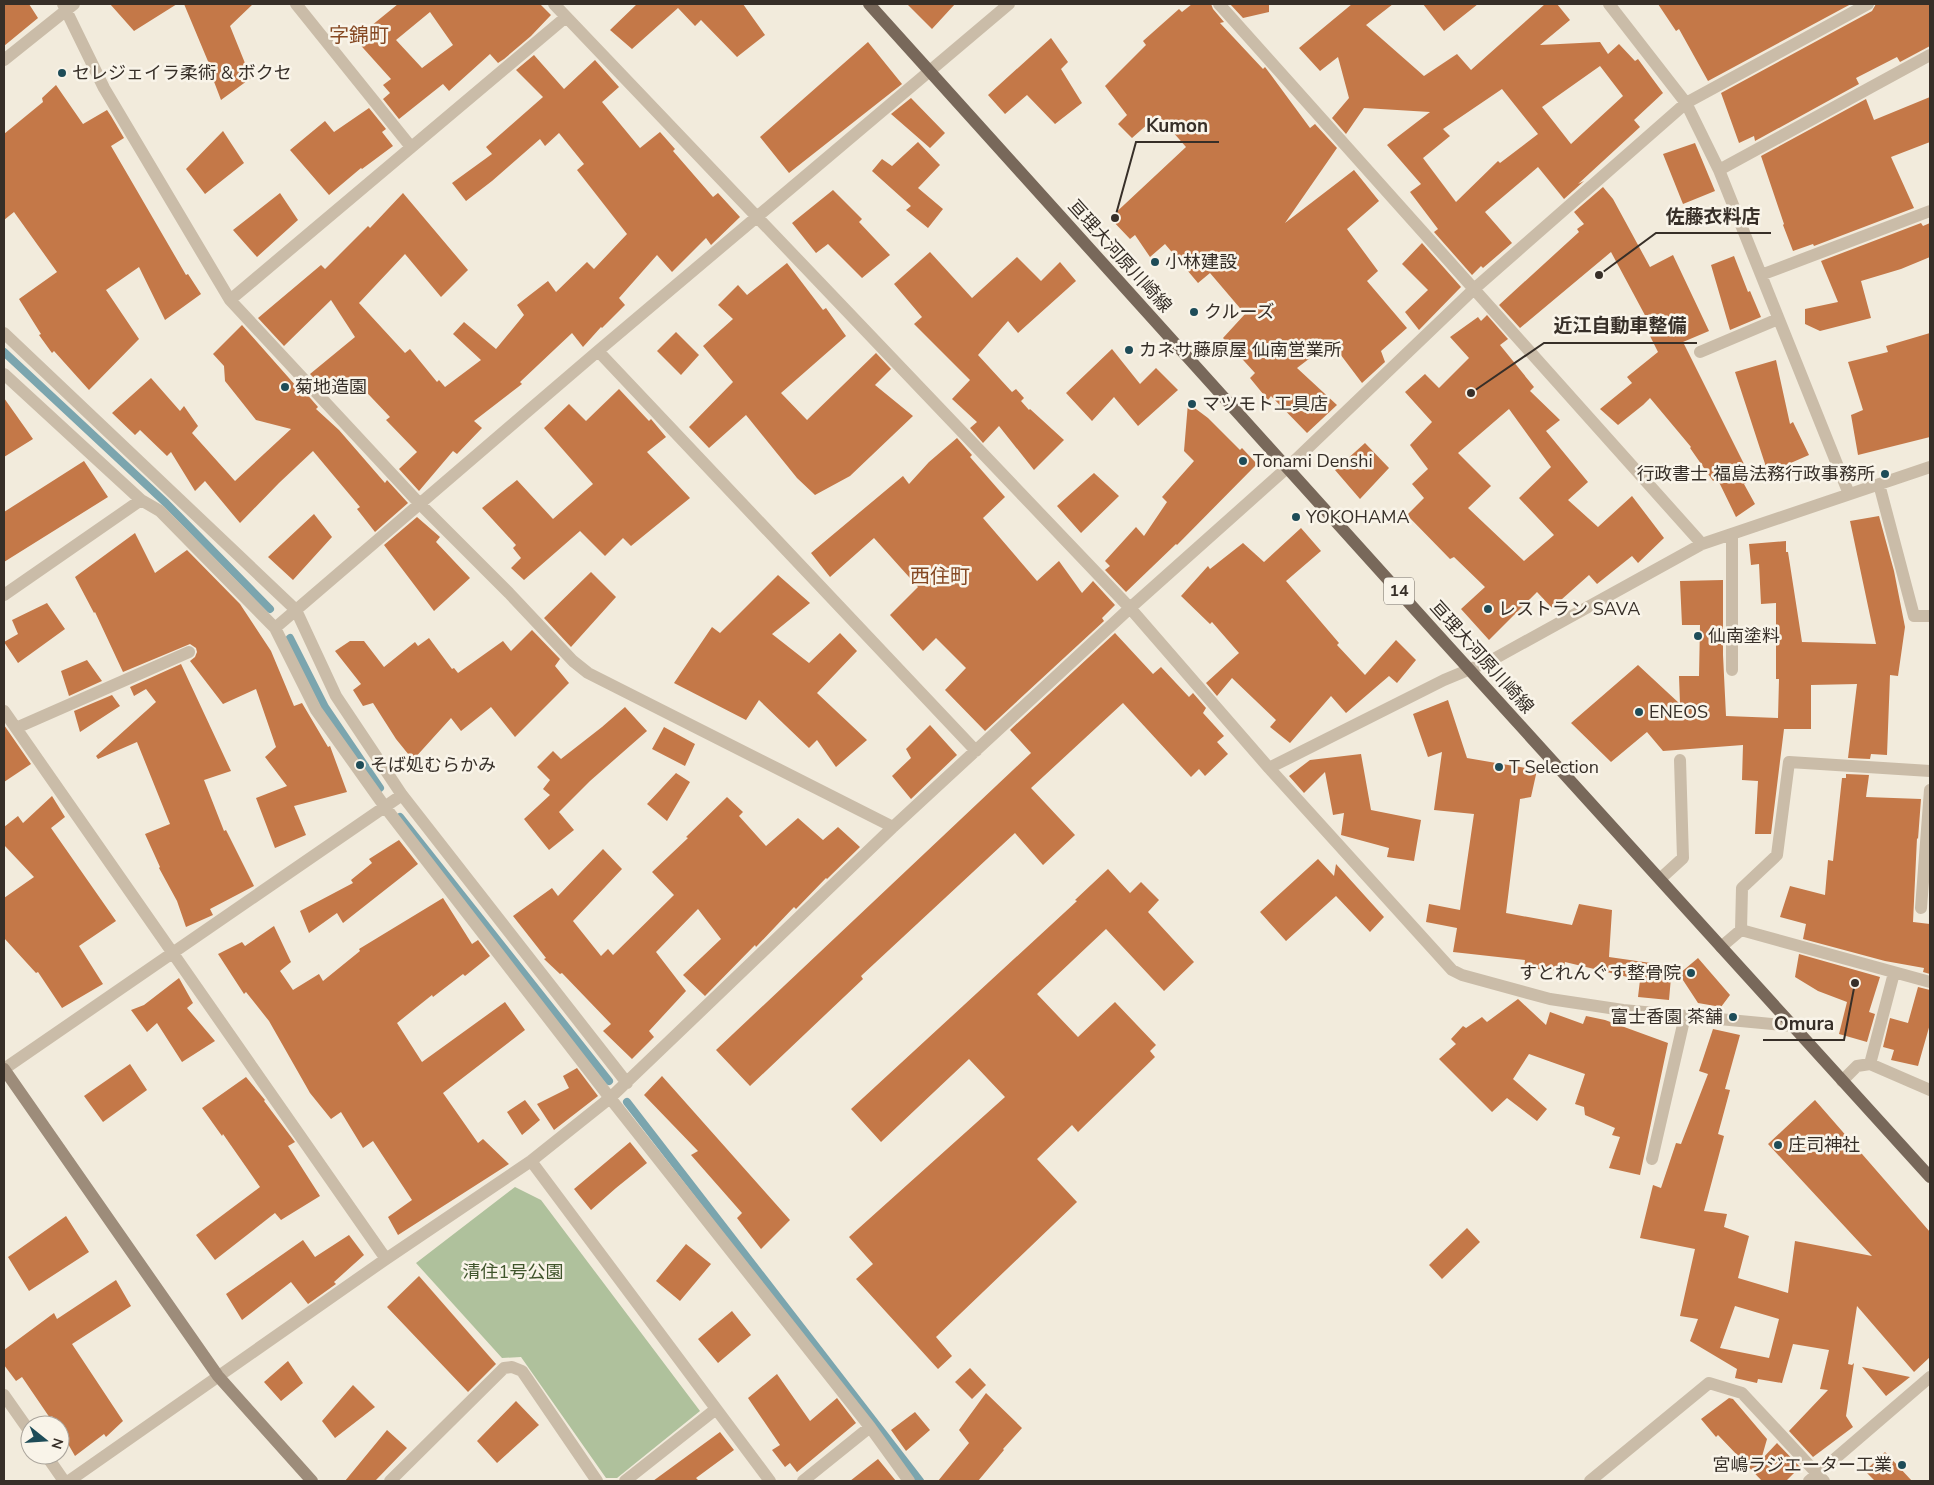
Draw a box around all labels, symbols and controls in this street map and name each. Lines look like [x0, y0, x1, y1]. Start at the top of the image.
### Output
district label: 字錦町 [329, 22, 389, 49]
place label: セレジェイラ柔術 & ボクセ [72, 61, 292, 85]
marker: セレジェイラ柔術 & ボクセ [56, 67, 68, 79]
callout: Kumon [1136, 108, 1219, 142]
text: Kumon [1146, 113, 1208, 139]
street label: 亘理大河原川崎線 [1063, 194, 1177, 318]
callout: 佐藤衣料店 [1656, 199, 1771, 233]
text: 佐藤衣料店 [1665, 204, 1761, 230]
place label: 小林建設 [1165, 250, 1237, 274]
marker: 小林建設 [1149, 256, 1161, 268]
place label: クルーズ [1204, 300, 1275, 324]
marker: クルーズ [1188, 306, 1200, 318]
callout: 近江自動車整備 [1544, 309, 1697, 343]
text: 近江自動車整備 [1553, 313, 1687, 339]
place label: カネサ藤原屋 仙南営業所 [1139, 338, 1342, 362]
marker: カネサ藤原屋 仙南営業所 [1123, 344, 1135, 356]
place label: 菊地造園 [295, 375, 367, 399]
marker: 菊地造園 [279, 381, 291, 393]
place label: マツモト工具店 [1202, 392, 1328, 416]
marker: マツモト工具店 [1186, 398, 1198, 410]
place label: Tonami Denshi [1253, 449, 1373, 473]
marker: Tonami Denshi [1237, 455, 1249, 467]
place label: 行政書士 福島法務行政事務所 [1636, 462, 1875, 486]
marker: 行政書士 福島法務行政事務所 [1879, 468, 1891, 480]
place label: YOKOHAMA [1305, 505, 1410, 529]
marker: YOKOHAMA [1290, 511, 1302, 523]
district label: 西住町 [910, 563, 970, 590]
road number: 14 [1384, 578, 1414, 604]
street label: 亘理大河原川崎線 [1425, 595, 1539, 719]
place label: レストラン SAVA [1498, 597, 1640, 621]
marker: レストラン SAVA [1482, 603, 1494, 615]
place label: 仙南塗料 [1708, 624, 1780, 648]
marker: 仙南塗料 [1692, 630, 1704, 642]
place label: ENEOS [1649, 700, 1708, 724]
marker: ENEOS [1633, 706, 1645, 718]
place label: そば処むらかみ [370, 753, 496, 777]
place label: T Selection [1509, 755, 1599, 779]
marker: そば処むらかみ [354, 759, 366, 771]
marker: T Selection [1493, 761, 1505, 773]
place label: すとれんぐす整骨院 [1519, 961, 1681, 985]
marker: すとれんぐす整骨院 [1685, 967, 1697, 979]
place label: 富士香園 茶舗 [1610, 1005, 1723, 1029]
callout: Omura [1763, 1006, 1844, 1040]
marker: 富士香園 茶舗 [1727, 1011, 1739, 1023]
text: Omura [1774, 1011, 1834, 1037]
place label: 庄司神社 [1788, 1133, 1860, 1157]
marker: 庄司神社 [1772, 1139, 1784, 1151]
park label: 清住1号公園 [463, 1260, 563, 1284]
north arrow [20, 1415, 70, 1465]
text: N [46, 1436, 68, 1451]
place label: 宮嶋ラジエーター工業 [1712, 1453, 1892, 1477]
marker: 宮嶋ラジエーター工業 [1896, 1459, 1908, 1471]

